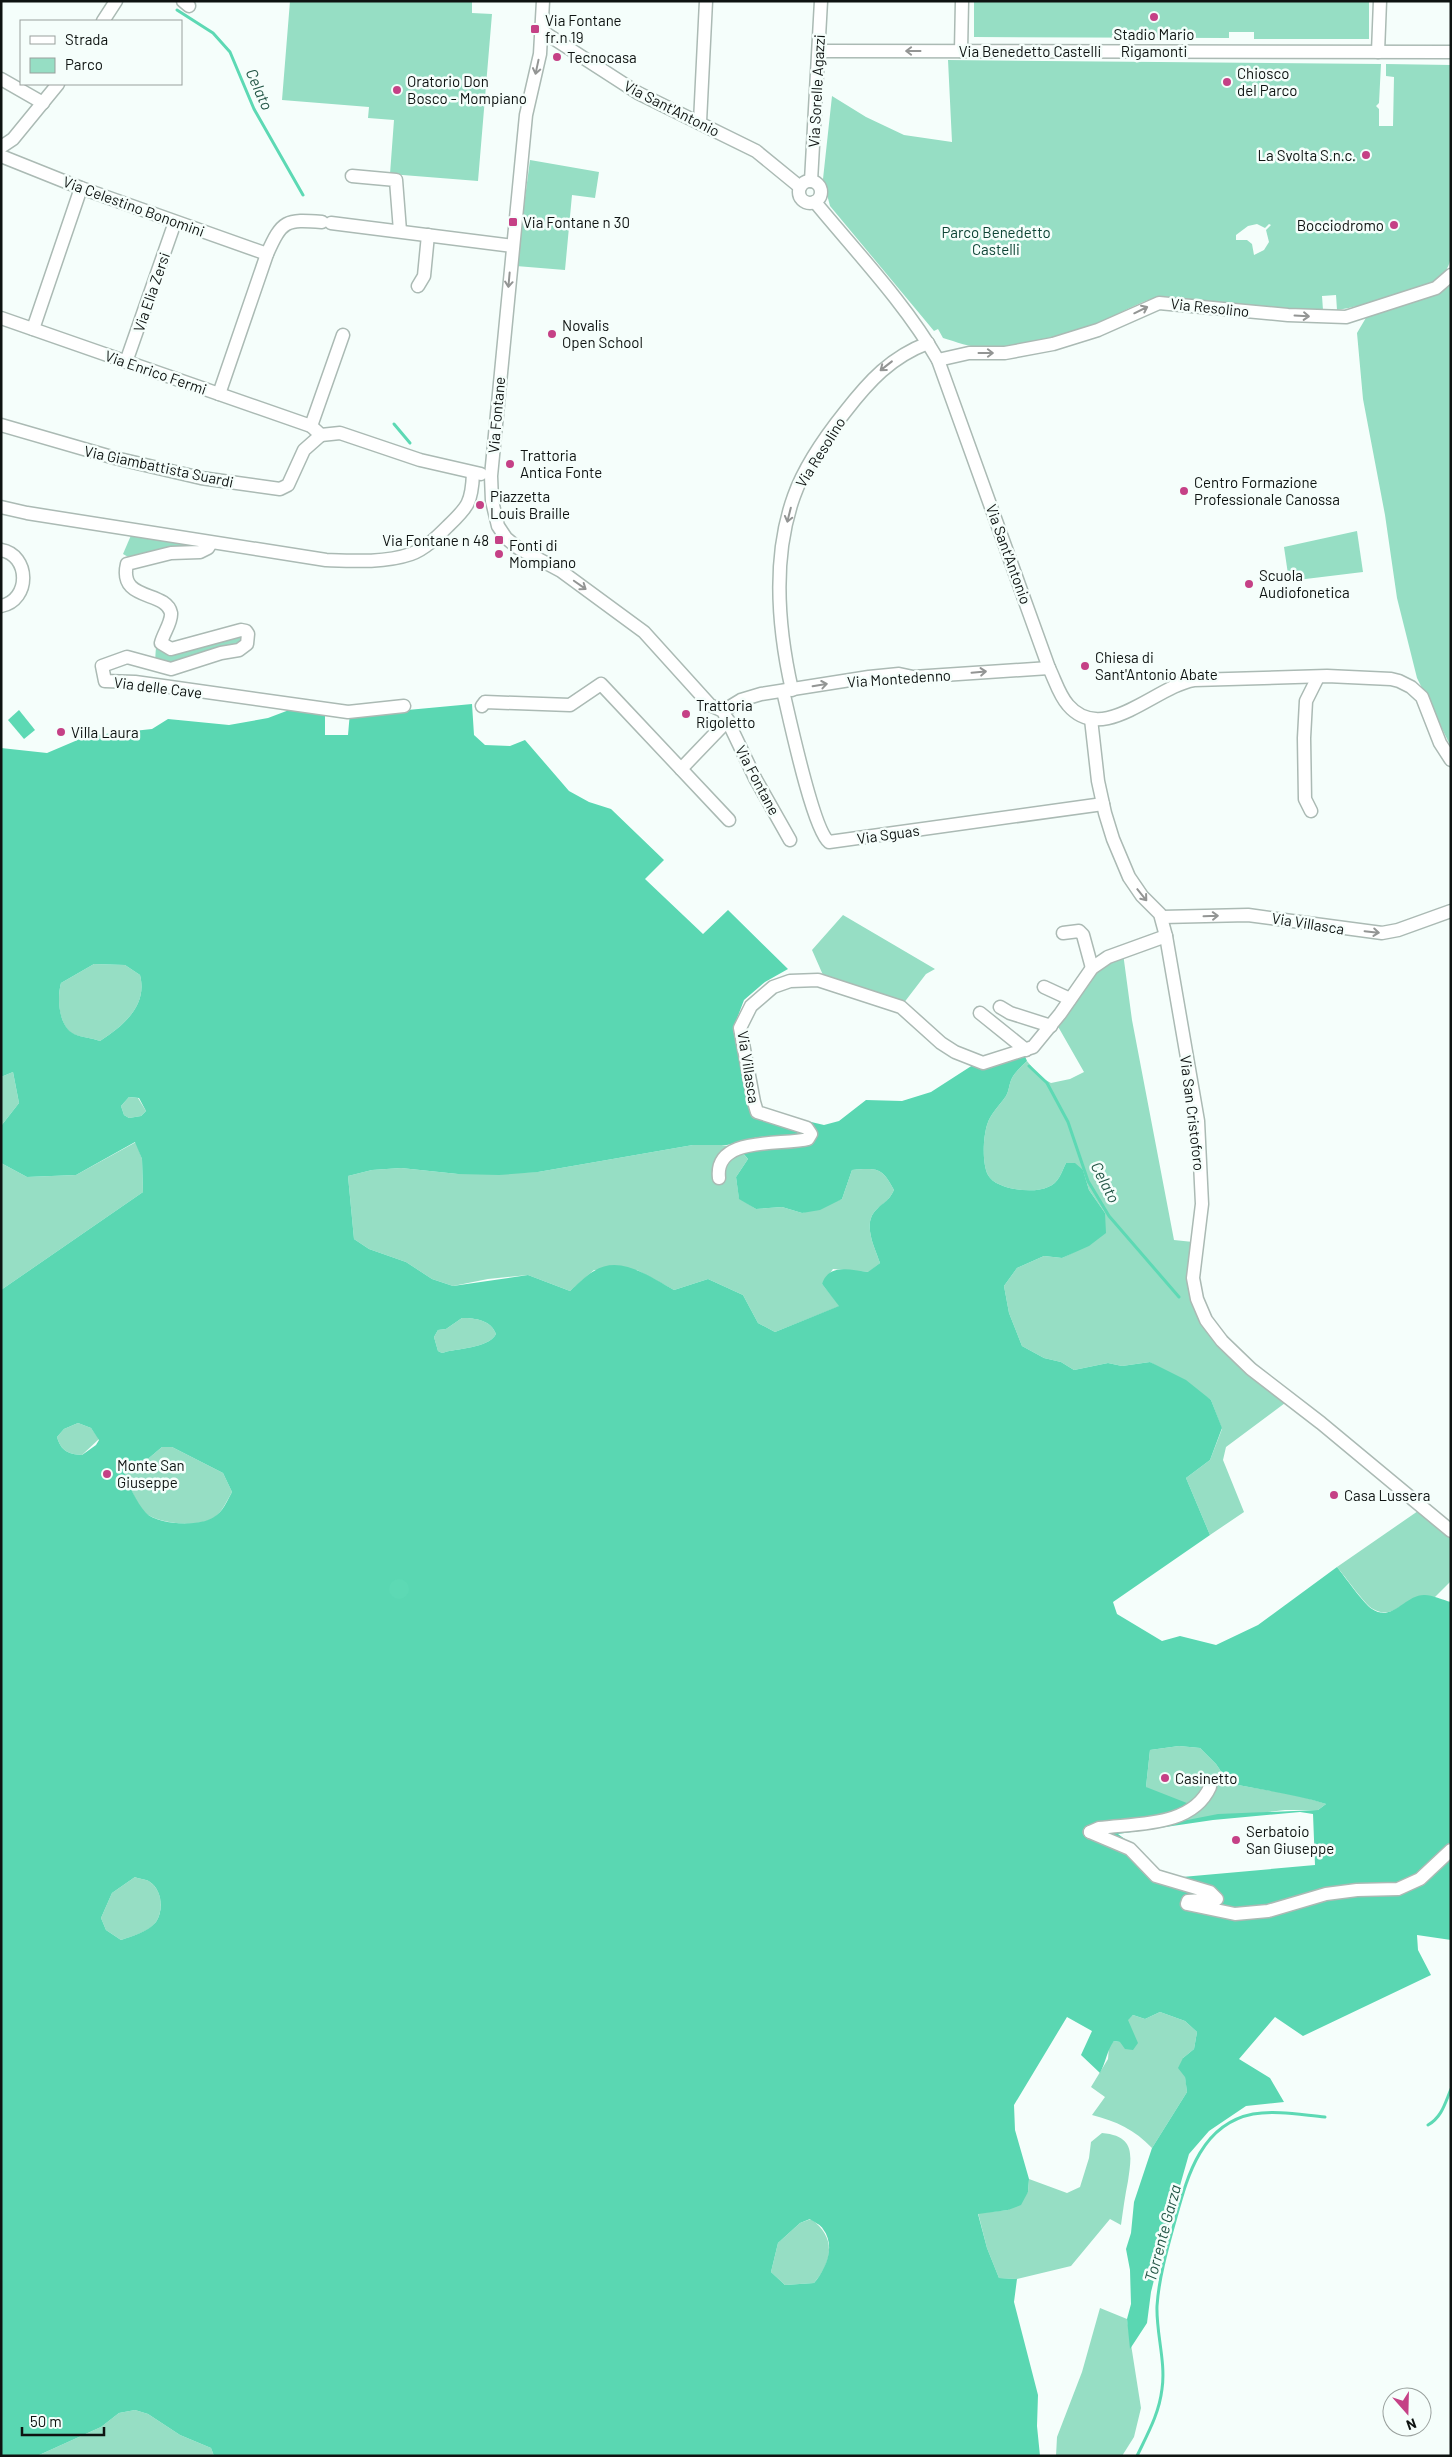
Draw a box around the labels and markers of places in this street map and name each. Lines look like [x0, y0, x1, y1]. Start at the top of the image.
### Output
place label: Via Fontane fr.n 19 [545, 11, 622, 46]
marker: Stadio Mario Rigamonti [1148, 11, 1160, 23]
marker: Via Fontane fr.n 19 [529, 23, 541, 35]
place label: Stadio Mario Rigamonti [1114, 25, 1194, 60]
place label: Tecnocasa [567, 48, 637, 66]
marker: Tecnocasa [551, 51, 563, 63]
place label: Chiosco del Parco [1237, 64, 1297, 99]
place label: Oratorio Don Bosco - Mompiano [407, 72, 527, 107]
marker: Chiosco del Parco [1221, 76, 1233, 88]
marker: Oratorio Don Bosco - Mompiano [391, 84, 403, 96]
place label: La Svolta S.n.c. [1258, 146, 1356, 164]
marker: La Svolta S.n.c. [1360, 149, 1372, 161]
place label: Via Fontane n 30 [523, 213, 630, 231]
marker: Via Fontane n 30 [507, 216, 519, 228]
place label: Bocciodromo [1297, 216, 1384, 234]
marker: Bocciodromo [1388, 219, 1400, 231]
place label: Novalis Open School [562, 316, 643, 351]
marker: Novalis Open School [546, 328, 558, 340]
place label: Trattoria Antica Fonte [520, 446, 602, 481]
marker: Trattoria Antica Fonte [504, 458, 516, 470]
place label: Centro Formazione Professionale Canossa [1194, 473, 1340, 508]
marker: Centro Formazione Professionale Canossa [1178, 485, 1190, 497]
place label: Piazzetta Louis Braille [490, 487, 570, 522]
marker: Piazzetta Louis Braille [474, 499, 486, 511]
place label: Via Fontane n 48 [382, 531, 489, 549]
marker: Via Fontane n 48 [493, 534, 505, 546]
place label: Fonti di Mompiano [509, 536, 576, 571]
marker: Fonti di Mompiano [493, 548, 505, 560]
place label: Scuola Audiofonetica [1259, 566, 1350, 601]
marker: Scuola Audiofonetica [1243, 578, 1255, 590]
place label: Chiesa di Sant'Antonio Abate [1095, 648, 1218, 683]
marker: Chiesa di Sant'Antonio Abate [1079, 660, 1091, 672]
place label: Trattoria Rigoletto [696, 696, 755, 731]
marker: Trattoria Rigoletto [680, 708, 692, 720]
place label: Villa Laura [71, 723, 139, 741]
marker: Villa Laura [55, 726, 67, 738]
place label: Monte San Giuseppe [117, 1456, 185, 1491]
marker: Monte San Giuseppe [101, 1468, 113, 1480]
place label: Casa Lussera [1344, 1486, 1430, 1504]
marker: Casa Lussera [1328, 1489, 1340, 1501]
place label: Casinetto [1175, 1769, 1237, 1787]
marker: Casinetto [1159, 1772, 1171, 1784]
place label: Serbatoio San Giuseppe [1246, 1822, 1334, 1857]
marker: Serbatoio San Giuseppe [1230, 1834, 1242, 1846]

